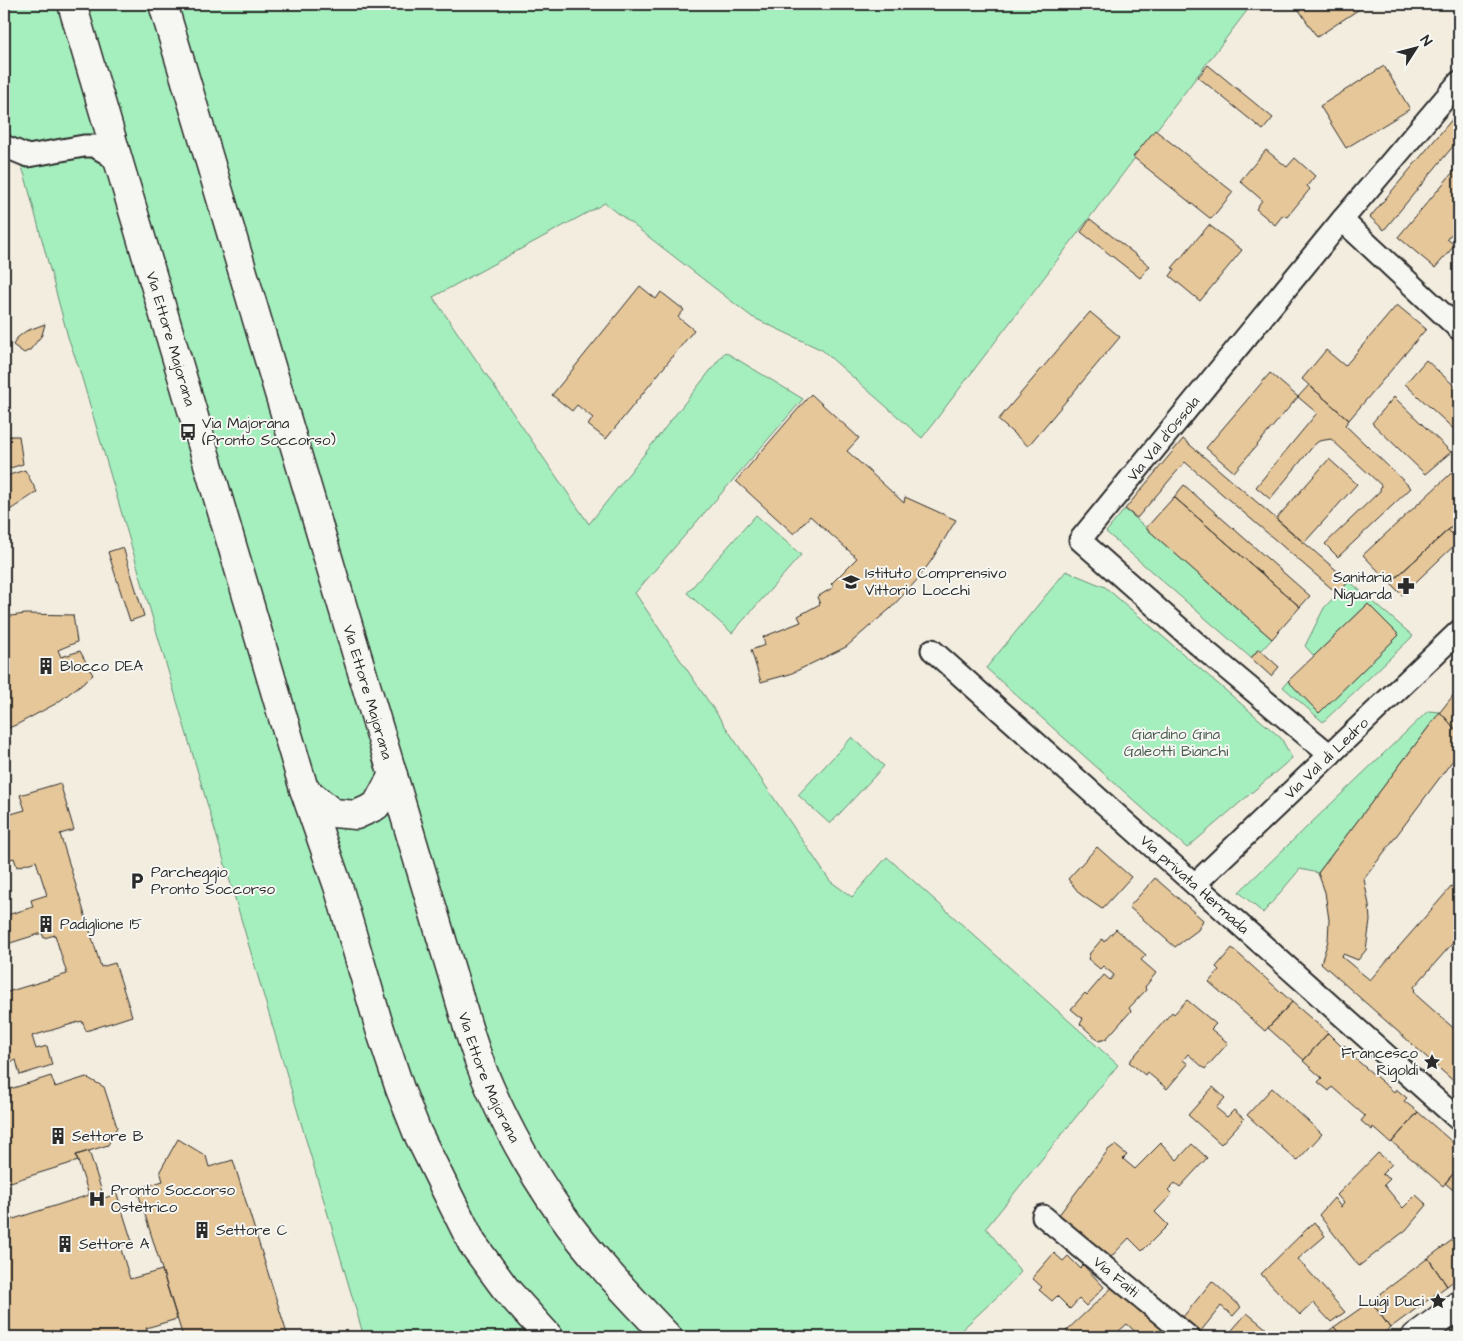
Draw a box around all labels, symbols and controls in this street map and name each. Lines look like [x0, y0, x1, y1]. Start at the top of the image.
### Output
north arrow [1390, 22, 1440, 72]
text: N [1415, 32, 1437, 51]
street label: Via Ettore Majorana [141, 269, 201, 409]
street label: Via Val d'Ossola [1122, 391, 1205, 486]
place label: Via Majorana (Pronto Soccorso) [202, 413, 336, 451]
bus stop icon: Via Majorana (Pronto Soccorso) [178, 422, 198, 442]
place label: Istituto Comprensivo Vittorio Locchi [865, 563, 1007, 601]
place label: Sanitaria Niguarda [1333, 567, 1392, 606]
school or university icon: Istituto Comprensivo Vittorio Locchi [841, 572, 861, 592]
pharmacy icon: Sanitaria Niguarda [1396, 576, 1416, 596]
street label: Via Ettore Majorana [338, 622, 398, 762]
building icon: Blocco DEA [36, 656, 56, 676]
place label: Blocco DEA [60, 656, 143, 677]
street label: Via Val di Ledro [1280, 712, 1374, 804]
park label: Giardino Gina Galeotti Bianchi [1124, 724, 1229, 762]
street label: Via privata Hermada [1136, 830, 1254, 939]
place label: Parcheggio Pronto Soccorso [151, 862, 276, 900]
parking icon: Parcheggio Pronto Soccorso [127, 871, 147, 891]
building icon: Padiglione 15 [36, 914, 56, 934]
place label: Padiglione 15 [60, 914, 142, 936]
street label: Via Ettore Majorana [453, 1009, 525, 1147]
place label: Francesco Rigoldi [1341, 1043, 1419, 1082]
place icon: Francesco Rigoldi [1422, 1052, 1442, 1072]
building icon: Settore B [48, 1126, 68, 1146]
place label: Settore B [72, 1126, 144, 1147]
place label: Pronto Soccorso Ostetrico [111, 1180, 236, 1218]
hospital icon: Pronto Soccorso Ostetrico [87, 1189, 107, 1209]
building icon: Settore C [192, 1220, 212, 1240]
place label: Settore C [216, 1220, 288, 1241]
building icon: Settore A [55, 1234, 75, 1254]
place label: Settore A [79, 1234, 150, 1255]
street label: Via Faiti [1089, 1251, 1144, 1302]
place label: Luigi Duci [1359, 1291, 1425, 1313]
place icon: Luigi Duci [1428, 1291, 1448, 1311]

